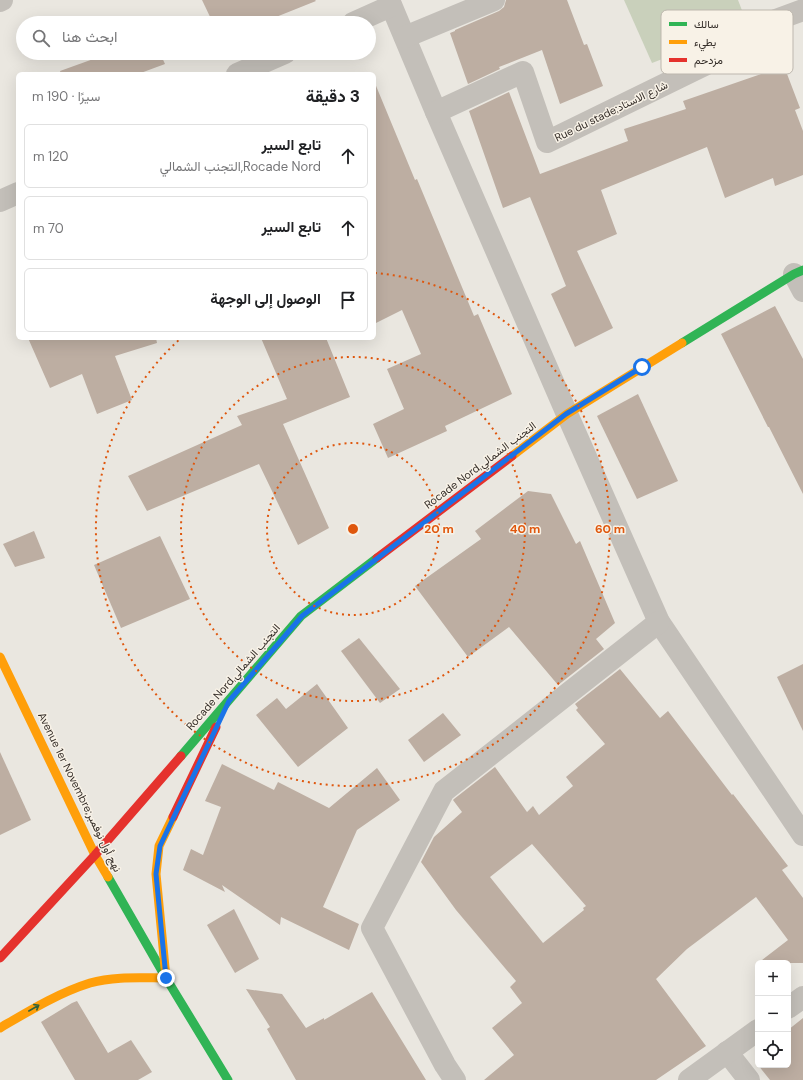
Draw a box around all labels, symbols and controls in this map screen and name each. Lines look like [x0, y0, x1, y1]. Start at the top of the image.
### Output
legend [661, 10, 793, 74]
search box [16, 16, 376, 60]
text: سالك [694, 17, 719, 31]
icon: search [30, 27, 52, 49]
text: ابحث هنا [62, 27, 117, 47]
text: بطيء [694, 35, 716, 52]
text: مزدحم [694, 53, 723, 68]
street label: Rue du stade;شارع الاستاد [552, 77, 671, 145]
text: 3 دقيقة [306, 85, 360, 107]
text: سيرًا · 190 m [32, 88, 100, 105]
text: تابع السير [262, 135, 321, 155]
icon: ahead [337, 145, 359, 167]
text: 120 m [33, 148, 68, 165]
text: Rocade Nord,التجنب الشمالي [160, 158, 321, 175]
text: تابع السير [262, 217, 321, 237]
icon: ahead [337, 217, 359, 239]
text: 70 m [33, 220, 64, 237]
text: الوصول إلى الوجهة [210, 289, 321, 309]
icon: arrive [337, 289, 359, 311]
route start [633, 358, 651, 376]
street label: Rocade Nord,التجنب الشمالي [421, 418, 541, 514]
text: 20 m [424, 521, 454, 537]
text: 40 m [510, 521, 540, 537]
text: 60 m [595, 521, 625, 537]
centre of rings [346, 522, 360, 536]
street label: Rocade Nord,التجنب الشمالي [183, 621, 285, 735]
street label: Avenue 1er Novembre;نهج أول نوفمبر [34, 710, 125, 875]
map controls [755, 960, 791, 1068]
button: + [755, 960, 791, 996]
route end [157, 969, 175, 987]
button: − [755, 996, 791, 1032]
one-way arrow [28, 1004, 40, 1012]
button: locate [755, 1032, 791, 1068]

